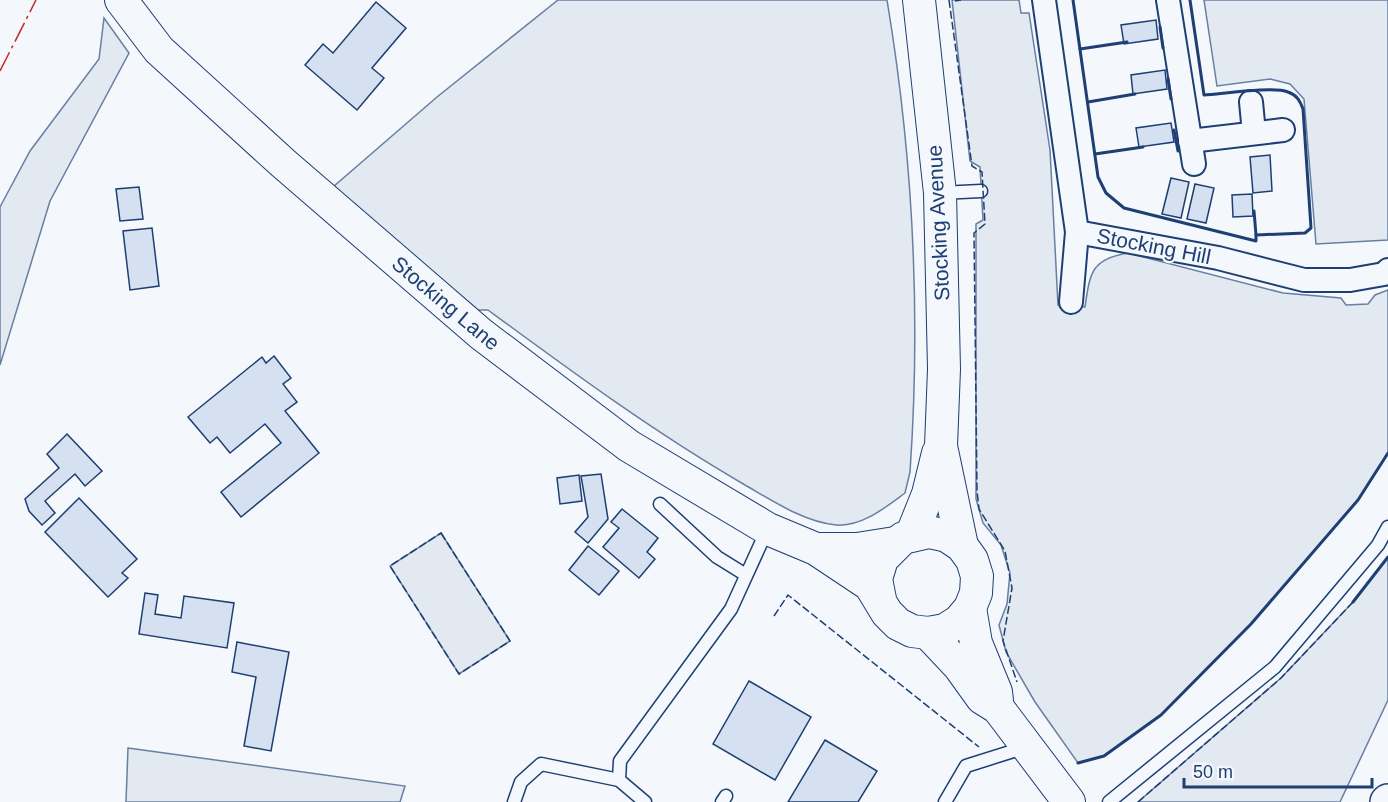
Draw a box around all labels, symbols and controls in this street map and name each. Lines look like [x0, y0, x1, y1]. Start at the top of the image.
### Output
street label: Stocking Avenue [922, 144, 954, 302]
street label: Stocking Hill [1095, 224, 1213, 268]
street label: Stocking Lane [388, 251, 504, 355]
scale bar [1184, 751, 1372, 789]
text: 50 m [1193, 762, 1233, 782]

